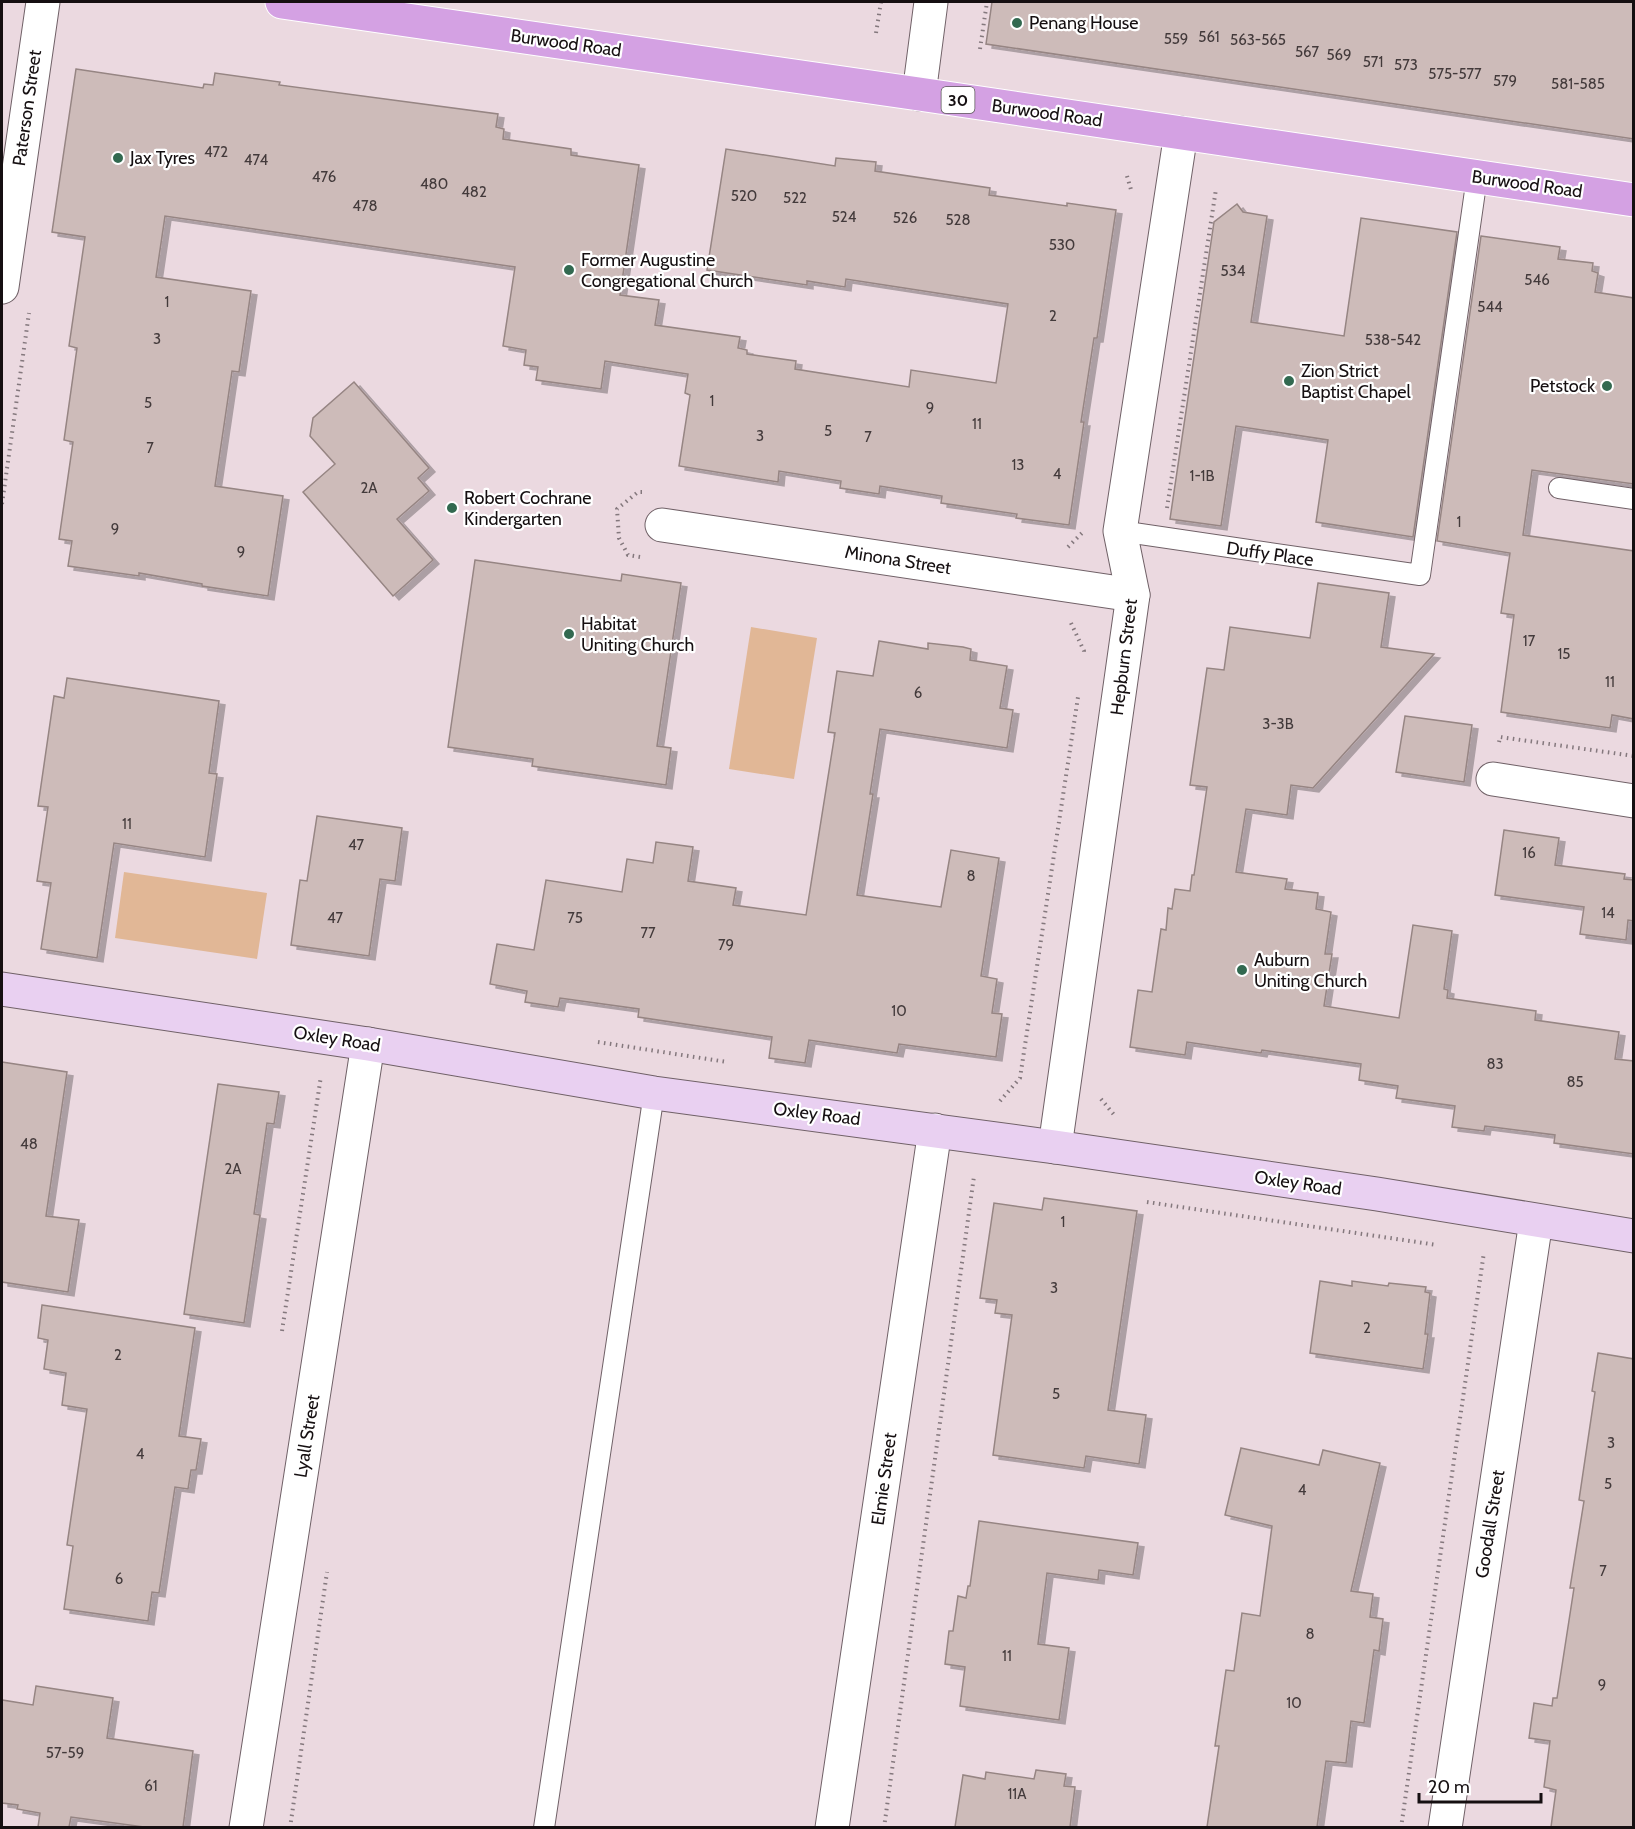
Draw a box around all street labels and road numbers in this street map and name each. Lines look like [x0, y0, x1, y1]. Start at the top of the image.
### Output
street label: Burwood Road [509, 24, 623, 62]
street label: Paterson Street [8, 48, 46, 168]
road number: 30 [942, 87, 974, 113]
street label: Burwood Road [990, 94, 1104, 132]
street label: Burwood Road [1470, 165, 1584, 203]
street label: Duffy Place [1225, 537, 1315, 571]
street label: Minona Street [843, 541, 953, 579]
street label: Hepburn Street [1106, 598, 1142, 716]
street label: Oxley Road [292, 1021, 382, 1057]
street label: Oxley Road [772, 1098, 862, 1130]
street label: Oxley Road [1253, 1166, 1343, 1200]
street label: Lyall Street [290, 1393, 324, 1479]
street label: Elmie Street [867, 1431, 901, 1527]
street label: Goodall Street [1471, 1468, 1509, 1580]

